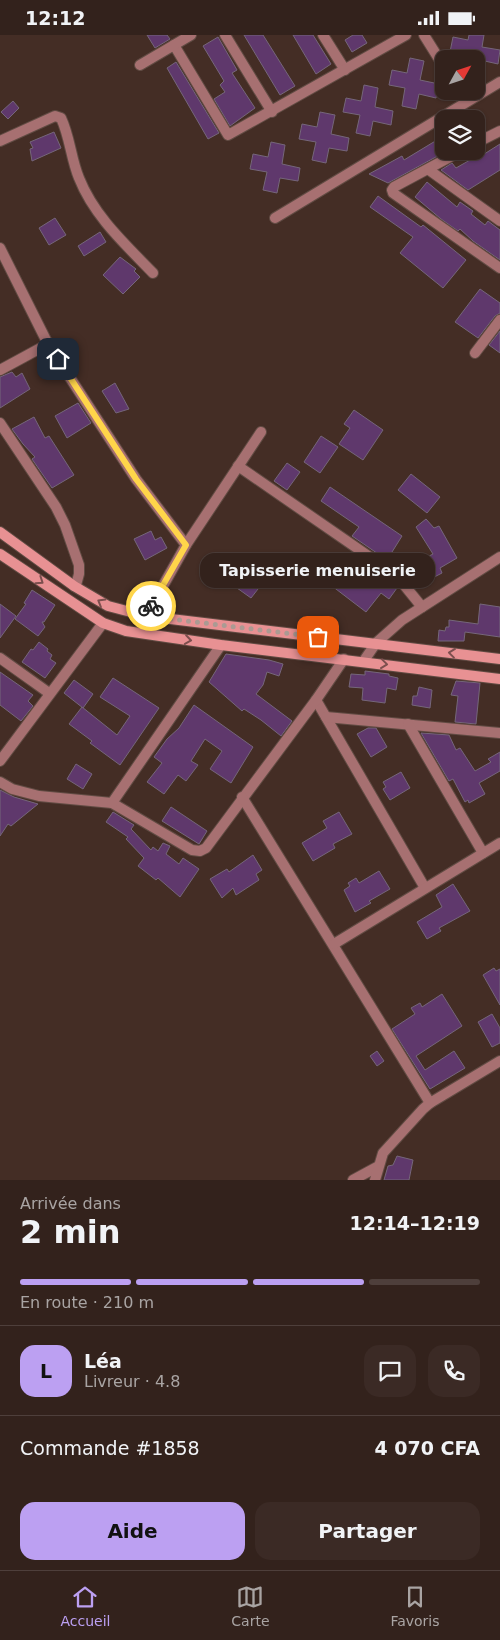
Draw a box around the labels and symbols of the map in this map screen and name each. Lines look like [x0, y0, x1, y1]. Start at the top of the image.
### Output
north arrow [435, 50, 485, 100]
pin [37, 338, 79, 380]
callout: Tapisserie menuiserie [200, 552, 436, 587]
one-way arrow [34, 575, 44, 584]
courier [126, 581, 176, 631]
one-way arrow [98, 598, 107, 608]
pin [297, 616, 339, 658]
one-way arrow [184, 635, 192, 645]
one-way arrow [447, 648, 455, 659]
one-way arrow [380, 658, 388, 669]

